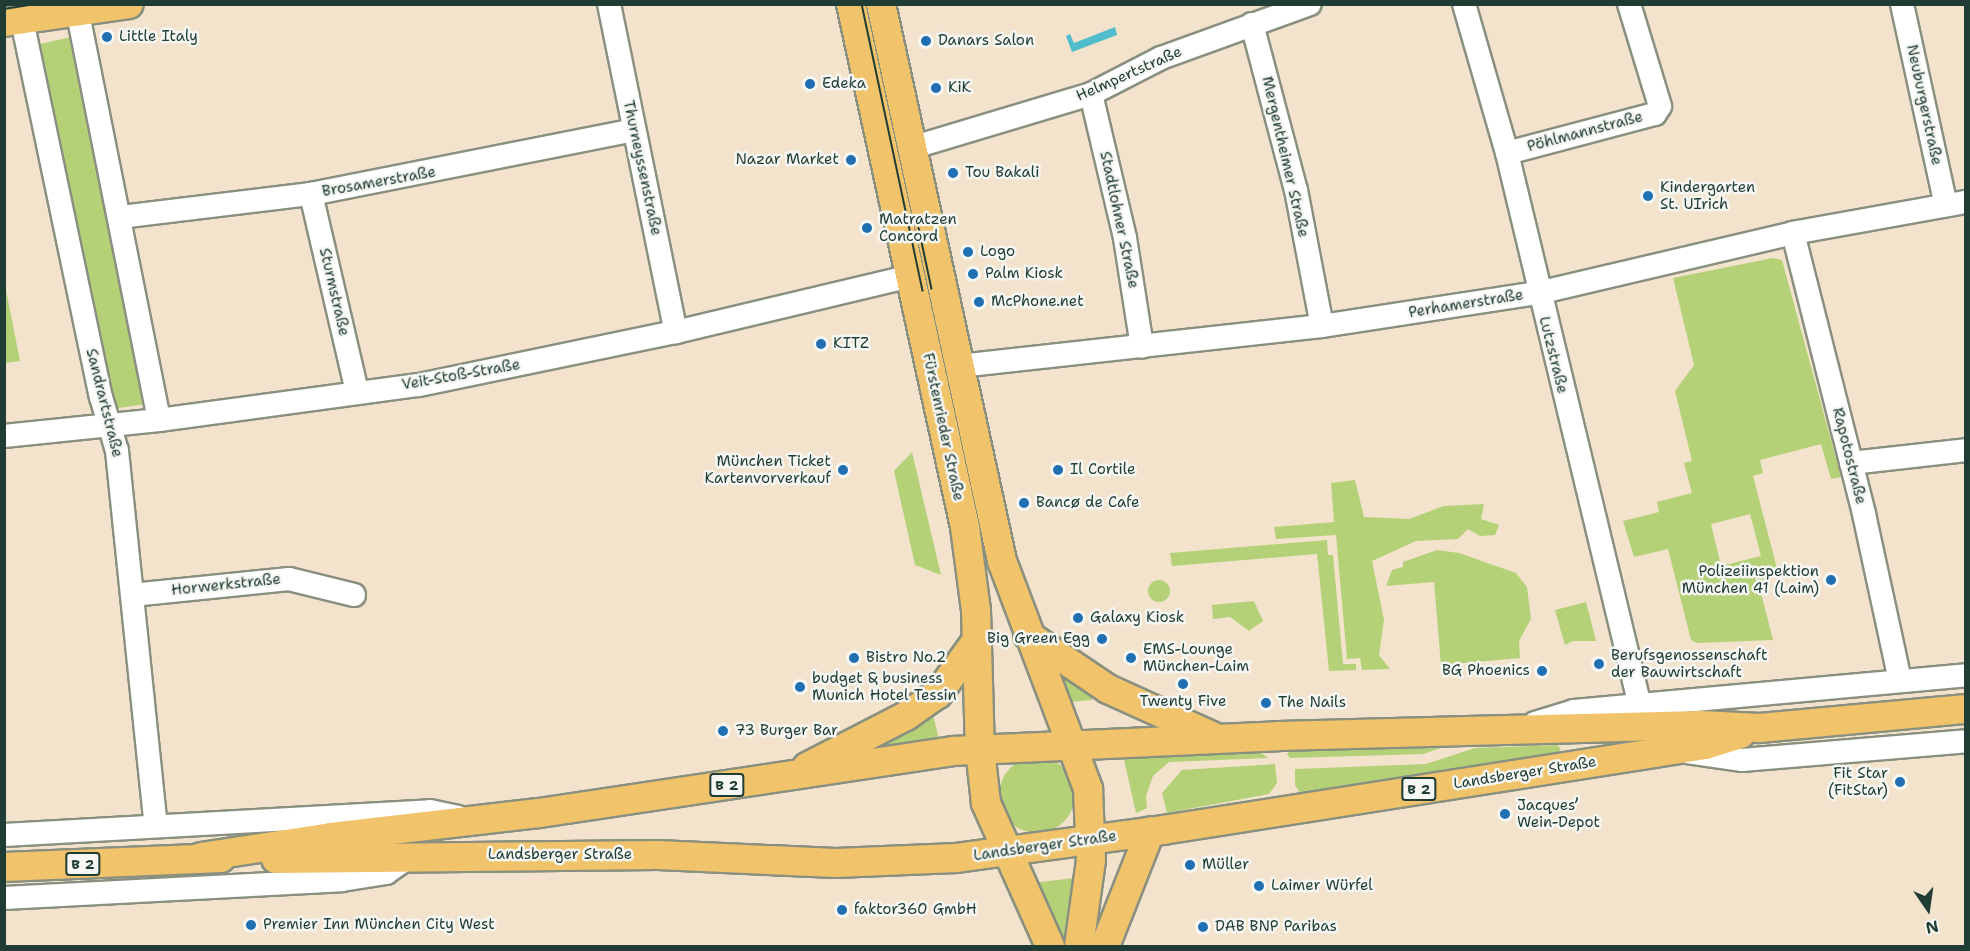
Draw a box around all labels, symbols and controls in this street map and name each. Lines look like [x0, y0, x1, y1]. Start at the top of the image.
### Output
place label: Little Italy [119, 28, 198, 46]
marker: Little Italy [100, 30, 114, 44]
place label: Danars Salon [938, 32, 1034, 50]
marker: Danars Salon [919, 34, 933, 48]
street label: Helmpertstraße [1073, 43, 1185, 105]
street label: Neuburgerstraße [1902, 43, 1946, 167]
place label: Edeka [822, 75, 866, 93]
street label: Mergentheimer Straße [1258, 75, 1312, 239]
marker: Edeka [803, 77, 817, 91]
place label: KiK [948, 79, 971, 97]
marker: KiK [929, 81, 943, 95]
street label: Thurneyssenstraße [619, 99, 665, 237]
street label: Pöhlmannstraße [1525, 108, 1645, 156]
street label: Stadtlohner Straße [1096, 150, 1142, 290]
place label: Nazar Market [736, 151, 839, 169]
marker: Nazar Market [844, 153, 858, 167]
street label: Brosamerstraße [321, 163, 437, 201]
place label: Tou Bakali [965, 164, 1039, 182]
marker: Tou Bakali [946, 166, 960, 180]
place label: Kindergarten St. UIrich [1660, 178, 1755, 213]
marker: Kindergarten St. UIrich [1641, 189, 1655, 203]
place label: Matratzen Concord [879, 210, 957, 245]
marker: Matratzen Concord [860, 221, 874, 235]
place label: Logo [980, 243, 1015, 261]
marker: Logo [961, 245, 975, 259]
street label: Sturmstraße [315, 246, 353, 338]
place label: Palm Kiosk [985, 265, 1063, 283]
marker: Palm Kiosk [966, 267, 980, 281]
street label: Perhamerstraße [1407, 286, 1525, 322]
place label: McPhone.net [991, 293, 1084, 311]
marker: McPhone.net [972, 295, 986, 309]
street label: Lutzstraße [1535, 315, 1571, 395]
place label: KITZ [833, 335, 869, 353]
marker: KITZ [814, 337, 828, 351]
street label: Sandrartstraße [82, 347, 126, 459]
street label: Fürstenrieder Straße [919, 351, 967, 503]
street label: Veit-Stoß-Straße [400, 356, 522, 394]
street label: Rapotostraße [1828, 406, 1870, 506]
place label: München Ticket Kartenvorverkauf [705, 452, 831, 487]
place label: Il Cortile [1070, 461, 1136, 479]
marker: München Ticket Kartenvorverkauf [836, 463, 850, 477]
marker: Il Cortile [1051, 463, 1065, 477]
place label: Bancø de Cafe [1036, 494, 1140, 512]
marker: Bancø de Cafe [1017, 496, 1031, 510]
place label: Polizeiinspektion München 41 (Laim) [1682, 562, 1819, 597]
street label: Horwerkstraße [170, 570, 282, 600]
marker: Polizeiinspektion München 41 (Laim) [1824, 573, 1838, 587]
place label: Galaxy Kiosk [1090, 609, 1184, 627]
marker: Galaxy Kiosk [1071, 611, 1085, 625]
place label: Big Green Egg [987, 630, 1090, 648]
marker: Big Green Egg [1095, 632, 1109, 646]
place label: EMS-Lounge München-Laim [1143, 640, 1249, 675]
place label: Berufsgenossenschaft der Bauwirtschaft [1611, 646, 1767, 681]
place label: Bistro No.2 [866, 649, 946, 667]
marker: Bistro No.2 [847, 651, 861, 665]
marker: EMS-Lounge München-Laim [1124, 651, 1138, 665]
marker: Berufsgenossenschaft der Bauwirtschaft [1592, 657, 1606, 671]
place label: BG Phoenics [1442, 662, 1530, 680]
marker: BG Phoenics [1535, 664, 1549, 678]
place label: budget & business Munich Hotel Tessin [812, 669, 957, 704]
marker: Twenty Five [1176, 677, 1190, 691]
marker: budget & business Munich Hotel Tessin [793, 680, 807, 694]
place label: Twenty Five [1140, 693, 1226, 711]
place label: The Nails [1278, 694, 1346, 712]
marker: The Nails [1259, 696, 1273, 710]
place label: 73 Burger Bar [735, 722, 838, 740]
marker: 73 Burger Bar [716, 724, 730, 738]
street label: Landsberger Straße [1452, 753, 1598, 793]
place label: Fit Star (FitStar) [1828, 764, 1888, 799]
road number: B 2 [709, 774, 745, 796]
marker: Fit Star (FitStar) [1893, 775, 1907, 789]
road number: B 2 [1401, 778, 1437, 800]
place label: Jacques’ Wein-Depot [1517, 796, 1600, 831]
marker: Jacques’ Wein-Depot [1498, 807, 1512, 821]
street label: Landsberger Straße [972, 827, 1118, 865]
street label: Landsberger Straße [488, 846, 632, 864]
road number: B 2 [65, 853, 101, 875]
place label: Müller [1202, 856, 1249, 874]
marker: Müller [1183, 858, 1197, 872]
place label: Laimer Würfel [1271, 877, 1373, 895]
marker: Laimer Würfel [1252, 879, 1266, 893]
north arrow [1898, 879, 1958, 939]
place label: faktor360 GmbH [854, 901, 977, 919]
marker: faktor360 GmbH [835, 903, 849, 917]
text: N [1924, 915, 1941, 939]
place label: Premier Inn München City West [263, 916, 495, 934]
marker: Premier Inn München City West [244, 918, 258, 932]
place label: DAB BNP Paribas [1215, 918, 1337, 936]
marker: DAB BNP Paribas [1196, 920, 1210, 934]

